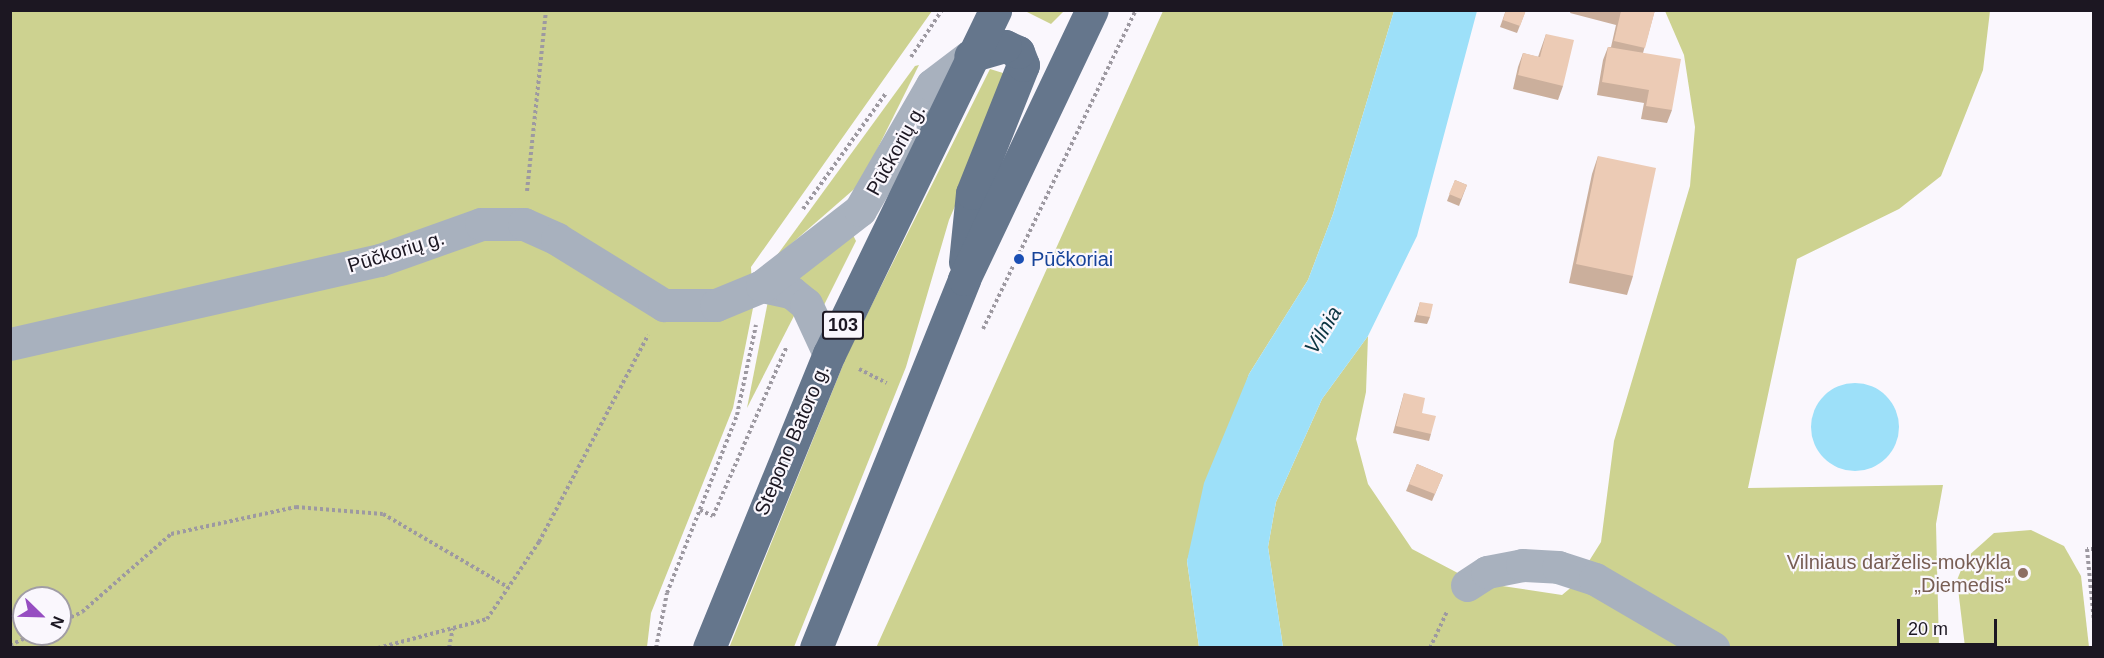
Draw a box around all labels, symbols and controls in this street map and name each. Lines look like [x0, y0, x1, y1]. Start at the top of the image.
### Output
street label: Pūčkorių g. [861, 100, 931, 200]
street label: Pūčkorių g. [345, 226, 447, 278]
place label: Pūčkoriai [1031, 247, 1113, 271]
marker: Pūčkoriai [1012, 252, 1026, 266]
water label: Vilnia [1299, 302, 1347, 358]
road number: 103 [820, 310, 866, 340]
street label: Stepono Batoro g. [749, 361, 835, 519]
place label: Vilniaus darželis-mokykla „Diemedis“ [1787, 550, 2011, 597]
marker: Vilniaus darželis-mokykla „Diemedis“ [2016, 566, 2030, 580]
north arrow [12, 586, 72, 646]
scale bar [1900, 607, 2000, 645]
text: N [47, 614, 67, 631]
text: 20 m [1908, 619, 1948, 639]

